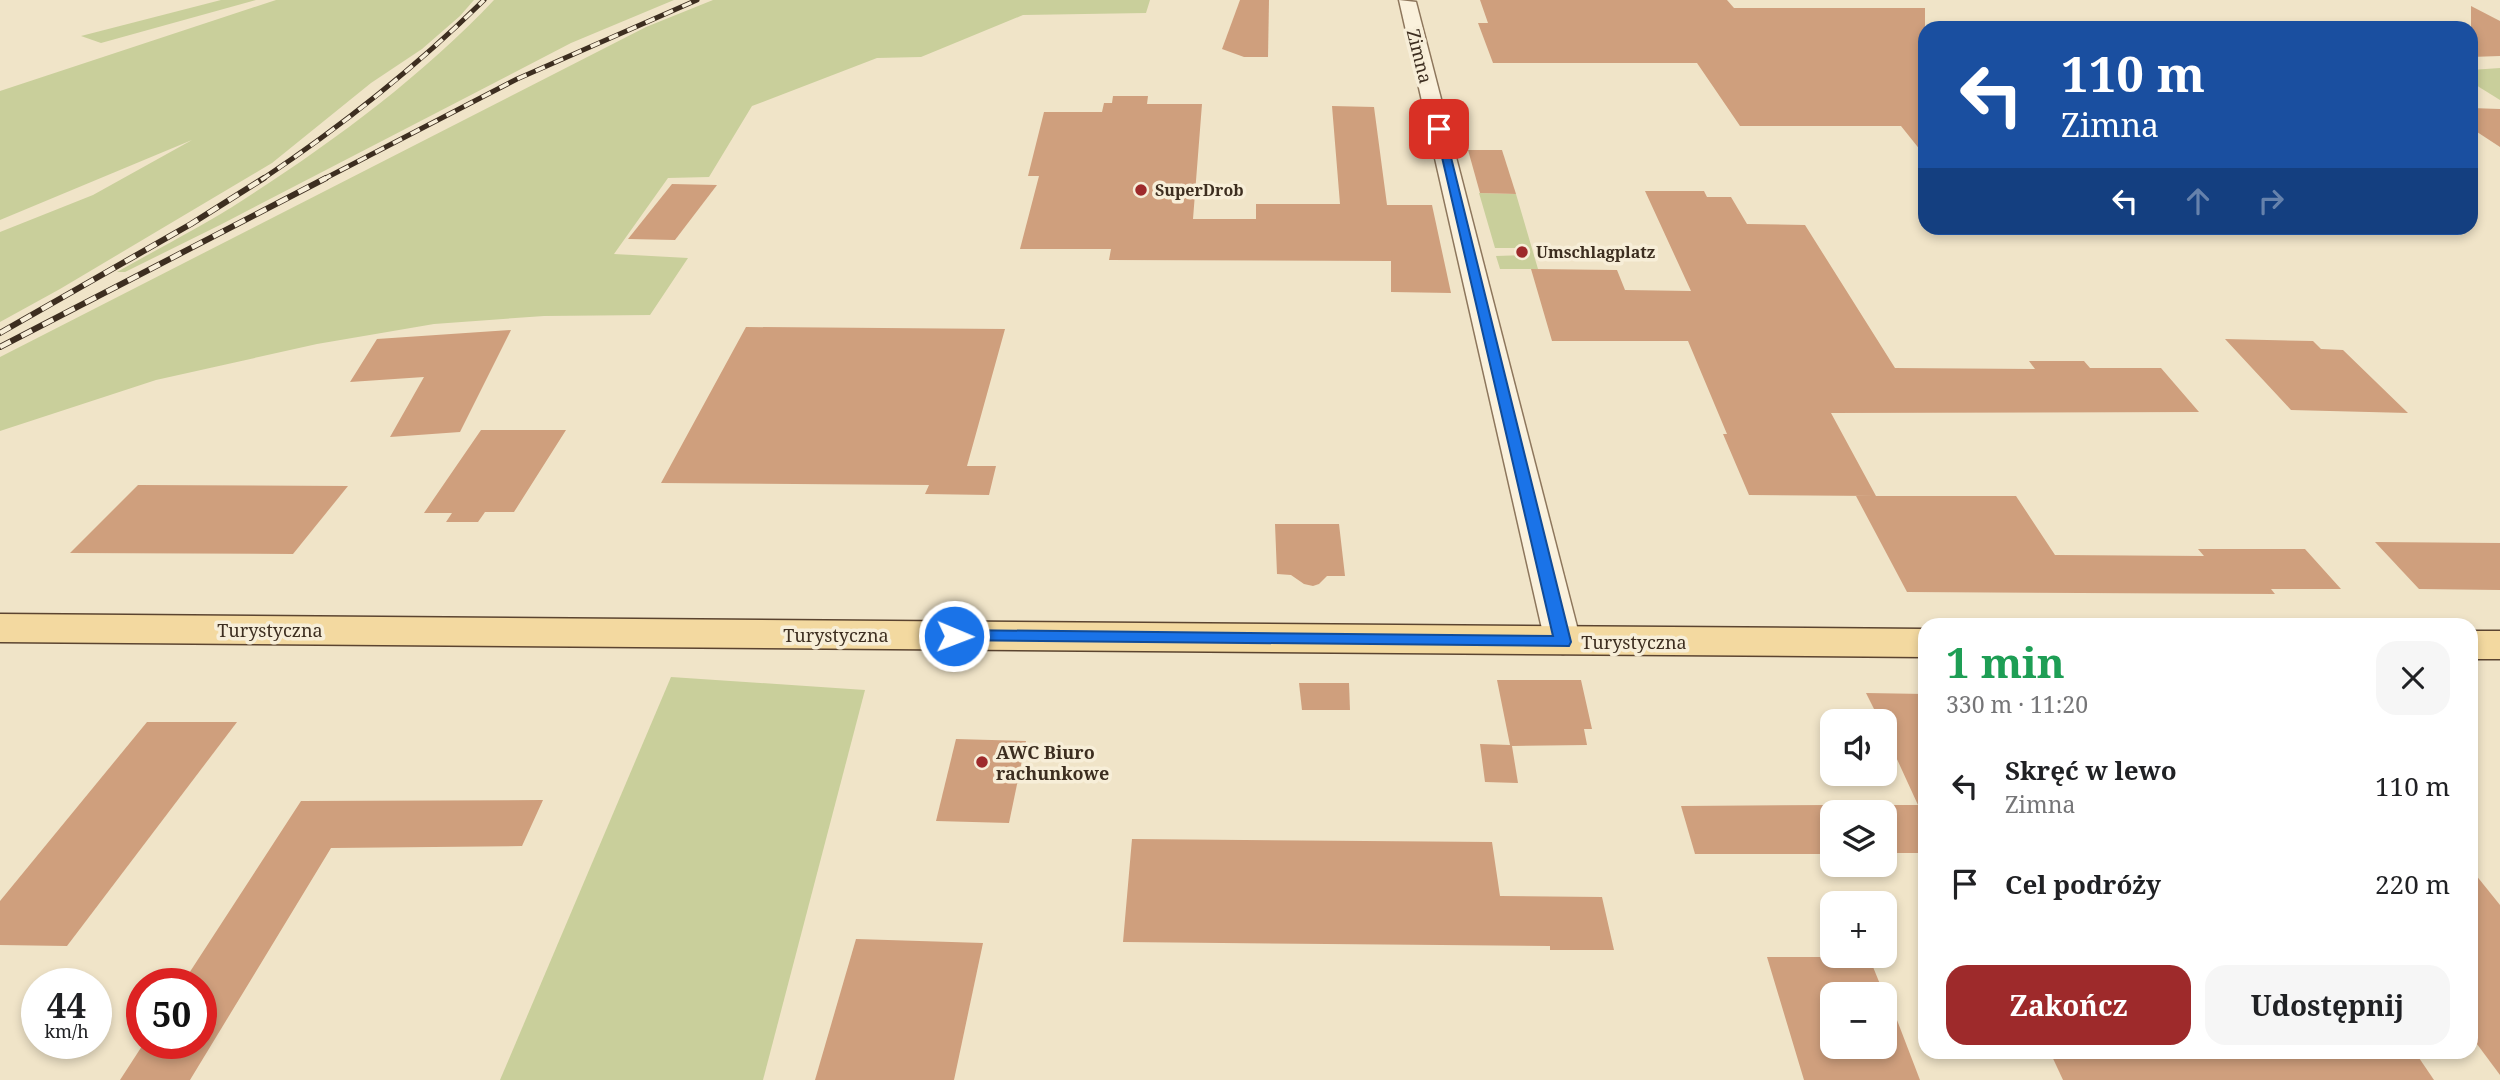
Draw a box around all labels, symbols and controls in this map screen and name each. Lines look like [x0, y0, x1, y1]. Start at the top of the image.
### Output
street label: Zimna [1402, 26, 1438, 86]
text: 110 m [2061, 40, 2205, 106]
icon: left [1946, 49, 2037, 140]
pin [1409, 99, 1469, 159]
text: Zimna [2061, 103, 2159, 146]
icon: arrive [1420, 110, 1458, 148]
place label: SuperDrob [1155, 179, 1244, 201]
marker: SuperDrob [1133, 182, 1149, 198]
icon: left [2106, 182, 2144, 220]
icon: ahead [2179, 182, 2217, 220]
icon: right [2252, 182, 2290, 220]
place label: Umschlagplatz [1536, 241, 1655, 263]
marker: Umschlagplatz [1514, 244, 1530, 260]
position arrow [917, 599, 991, 673]
street label: Turystyczna [217, 618, 323, 642]
street label: Turystyczna [783, 623, 889, 647]
street label: Turystyczna [1581, 630, 1687, 654]
text: 1 min [1946, 633, 2065, 690]
button: close [2376, 641, 2450, 715]
text: 330 m · 11:20 [1946, 688, 2088, 720]
map controls [1820, 709, 1897, 1059]
button: sound [1820, 709, 1897, 786]
place label: AWC Biuro rachunkowe [996, 740, 1109, 785]
text: Skręć w lewo [2005, 752, 2177, 788]
marker: AWC Biuro rachunkowe [974, 754, 990, 770]
icon: left [1946, 767, 1984, 805]
text: 110 m [2375, 768, 2450, 804]
text: Zimna [2005, 788, 2076, 820]
button: layers [1820, 800, 1897, 877]
icon: arrive [1946, 865, 1984, 903]
text: Cel podróży [2005, 866, 2161, 902]
text: 220 m [2375, 866, 2450, 902]
button: + [1820, 891, 1897, 968]
button: Zakończ [1946, 965, 2191, 1045]
button: Udostępnij [2205, 965, 2450, 1045]
speed limit sign: 50 [126, 968, 217, 1059]
text: 44 [47, 981, 86, 1028]
button: − [1820, 982, 1897, 1059]
text: km/h [44, 1019, 89, 1043]

